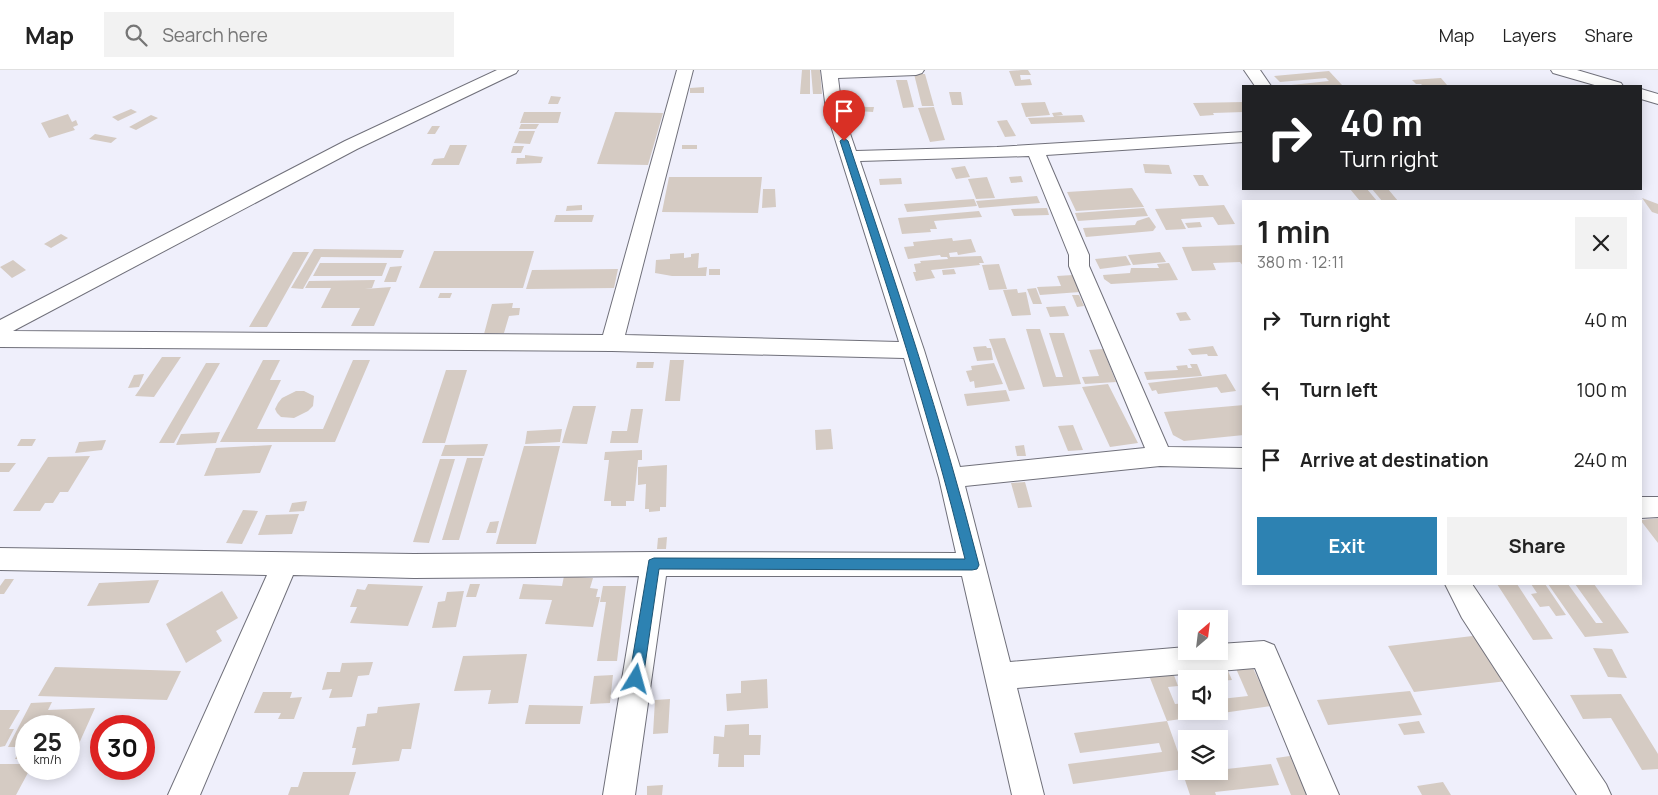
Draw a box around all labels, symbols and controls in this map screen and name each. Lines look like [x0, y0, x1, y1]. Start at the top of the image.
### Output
search box [104, 12, 454, 57]
text: Map [25, 18, 74, 51]
icon: search [122, 21, 150, 49]
text: Search here [162, 22, 268, 48]
text: Map [1439, 23, 1474, 47]
text: Layers [1502, 23, 1556, 47]
text: Share [1584, 23, 1633, 47]
pin [823, 90, 865, 141]
icon: arrive [830, 97, 858, 125]
text: 40 m [1340, 99, 1423, 147]
icon: right [1257, 105, 1322, 170]
text: Turn right [1340, 144, 1438, 174]
text: 1 min [1257, 211, 1330, 252]
button: close [1575, 217, 1627, 269]
text: 380 m · 12:11 [1257, 251, 1344, 273]
icon: right [1257, 306, 1285, 334]
text: Turn right [1300, 307, 1390, 333]
text: 40 m [1584, 307, 1627, 333]
icon: left [1257, 376, 1285, 404]
text: Turn left [1300, 377, 1378, 403]
text: 100 m [1576, 377, 1627, 403]
icon: arrive [1257, 446, 1285, 474]
text: Arrive at destination [1300, 447, 1489, 473]
text: 240 m [1574, 447, 1627, 473]
button: Exit [1257, 517, 1437, 575]
button: Share [1447, 517, 1627, 575]
north arrow [1178, 610, 1228, 660]
map controls [1178, 610, 1228, 780]
position arrow [609, 652, 661, 704]
button: sound [1178, 670, 1228, 720]
speed limit sign: 30 [90, 715, 155, 780]
text: 25 [33, 724, 62, 759]
button: layers [1178, 730, 1228, 780]
text: km/h [34, 751, 61, 768]

